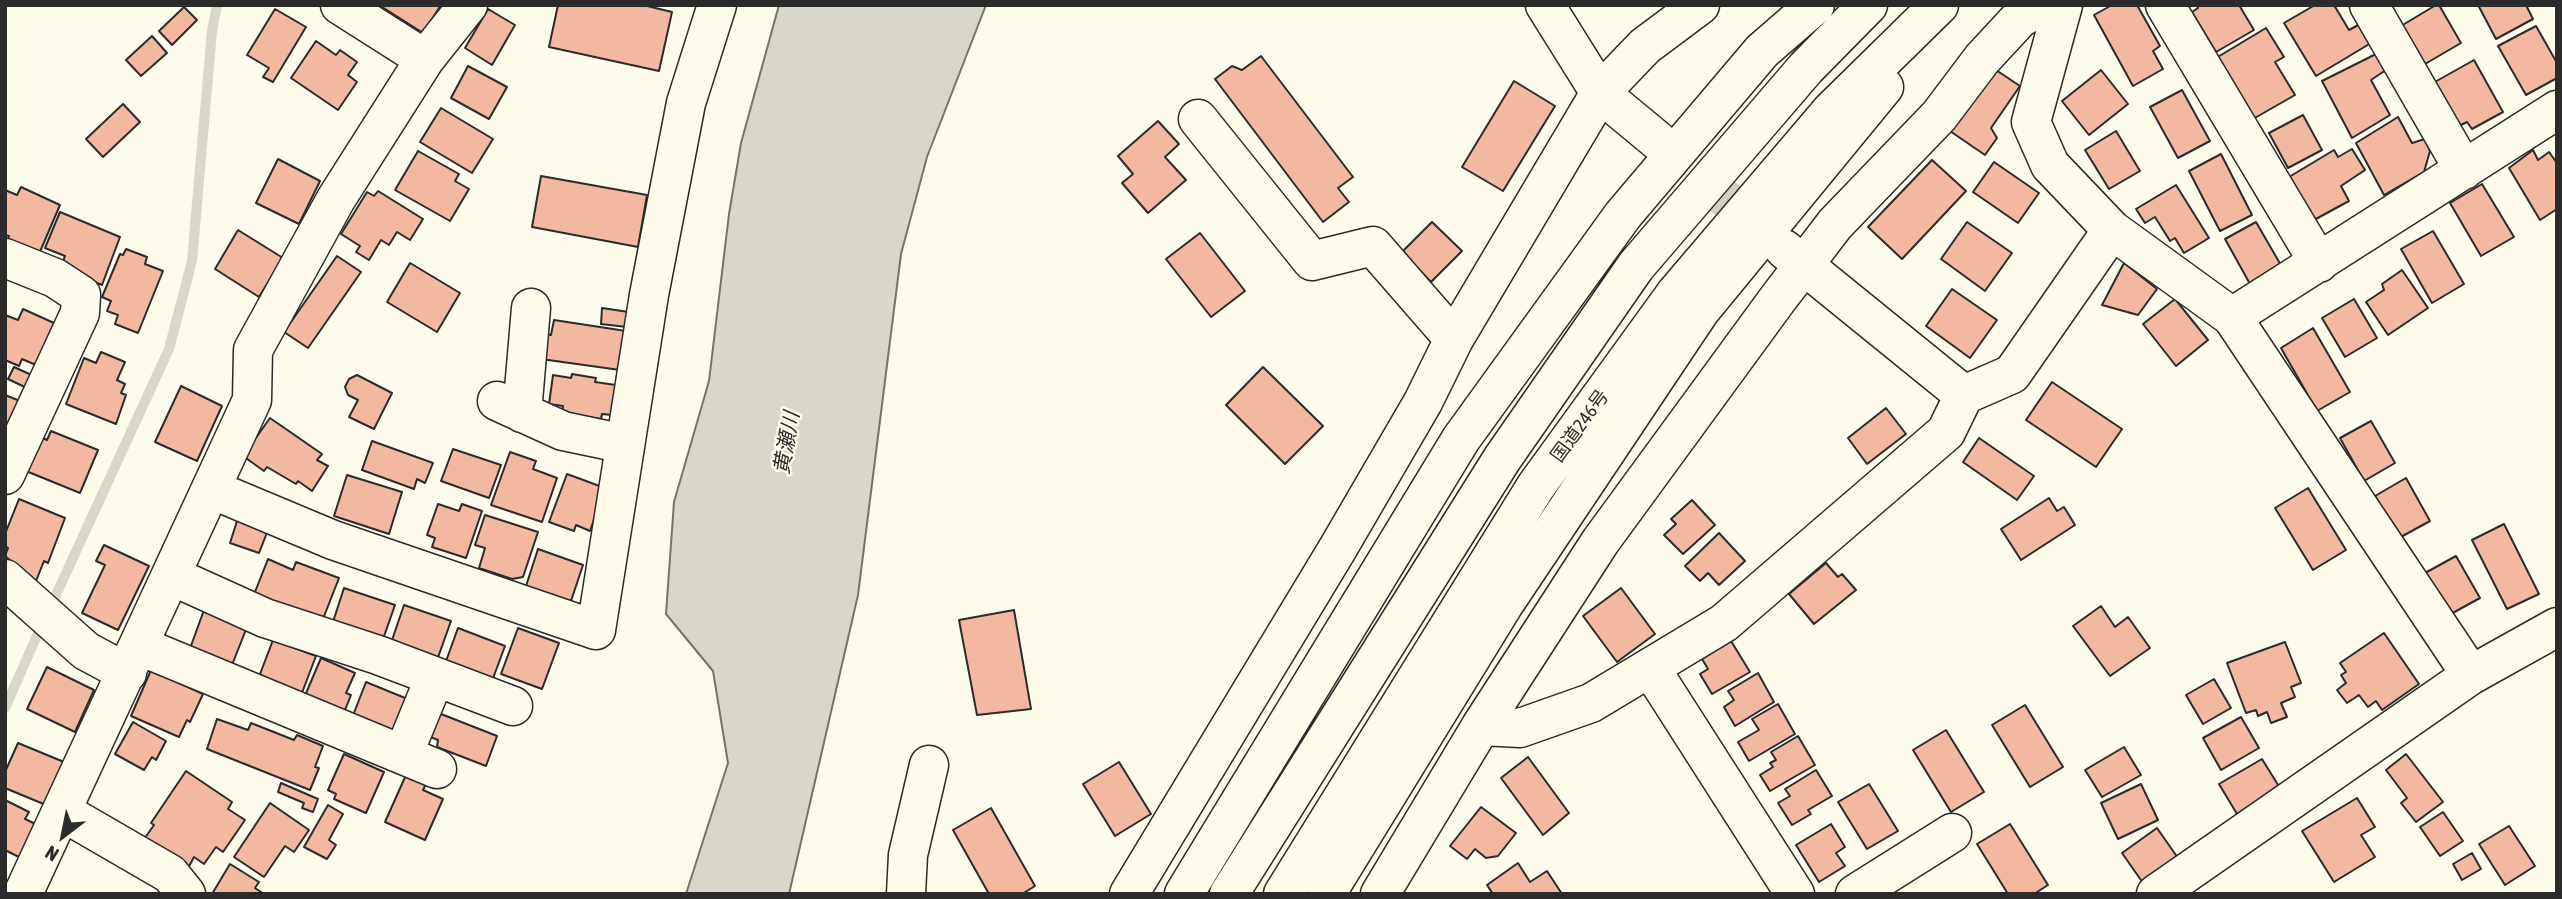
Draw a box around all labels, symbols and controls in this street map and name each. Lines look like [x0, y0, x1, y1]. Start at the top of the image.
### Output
street label: 国道246号 [1546, 385, 1614, 467]
water label: 黄瀬川 [769, 410, 805, 476]
north arrow [28, 801, 98, 871]
text: N [41, 842, 62, 866]

